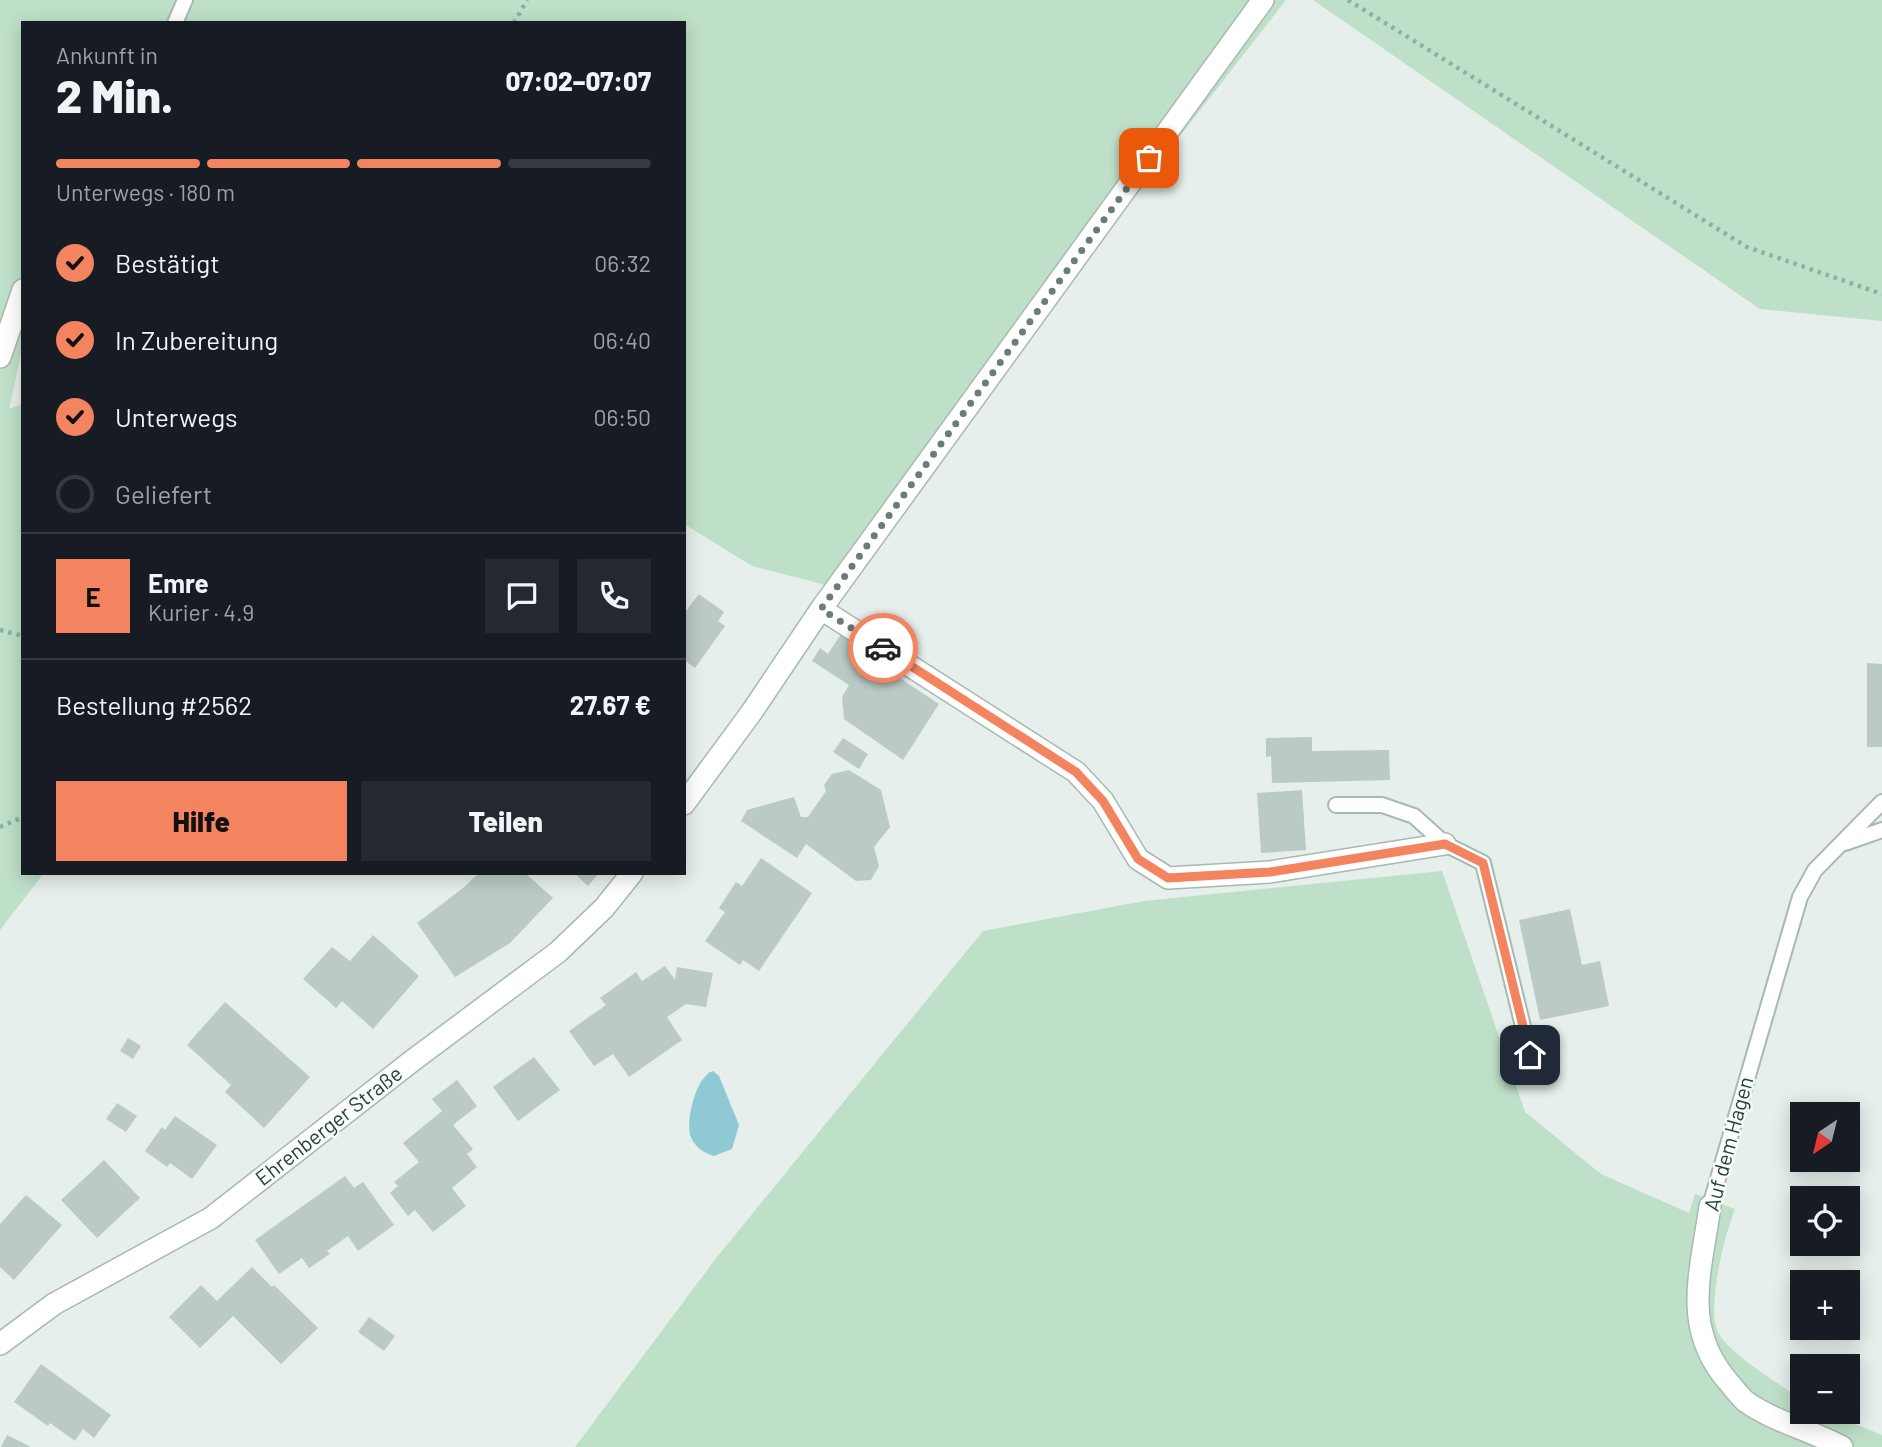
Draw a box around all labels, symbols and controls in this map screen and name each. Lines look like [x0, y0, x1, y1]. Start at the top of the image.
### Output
text: Ankunft in [56, 41, 158, 69]
text: 07:02–07:07 [506, 65, 651, 96]
text: 2 Min. [56, 67, 173, 122]
pin [1119, 128, 1179, 188]
icon: bag [1130, 139, 1168, 177]
text: Unterwegs · 180 m [56, 178, 235, 206]
icon: check [56, 244, 94, 282]
text: Bestätigt [115, 247, 220, 278]
text: 06:32 [594, 249, 651, 277]
icon: check [56, 321, 94, 359]
text: In Zubereitung [115, 324, 278, 355]
text: 06:40 [593, 326, 651, 354]
icon: check [56, 398, 94, 436]
text: Unterwegs [115, 401, 237, 432]
text: 06:50 [594, 403, 651, 431]
text: Geliefert [115, 478, 212, 509]
button: chat [485, 559, 559, 633]
button: phone [577, 559, 651, 633]
text: Emre [148, 567, 209, 598]
text: E [85, 581, 101, 612]
text: Kurier · 4.9 [148, 598, 254, 626]
courier [848, 613, 918, 683]
icon: car [864, 629, 902, 667]
text: Bestellung #2562 [56, 689, 252, 720]
text: 27.67 € [570, 689, 651, 720]
button: Hilfe [56, 781, 347, 861]
button: Teilen [361, 781, 651, 861]
pin [1500, 1025, 1560, 1085]
icon: home [1511, 1036, 1549, 1074]
street label: Ehrenberger Straße [250, 1060, 406, 1190]
street label: Auf dem Hagen [1698, 1074, 1757, 1214]
north arrow [1790, 1102, 1860, 1172]
map controls [1790, 1102, 1860, 1424]
button: locate [1790, 1186, 1860, 1256]
button: + [1790, 1270, 1860, 1340]
button: − [1790, 1354, 1860, 1424]

